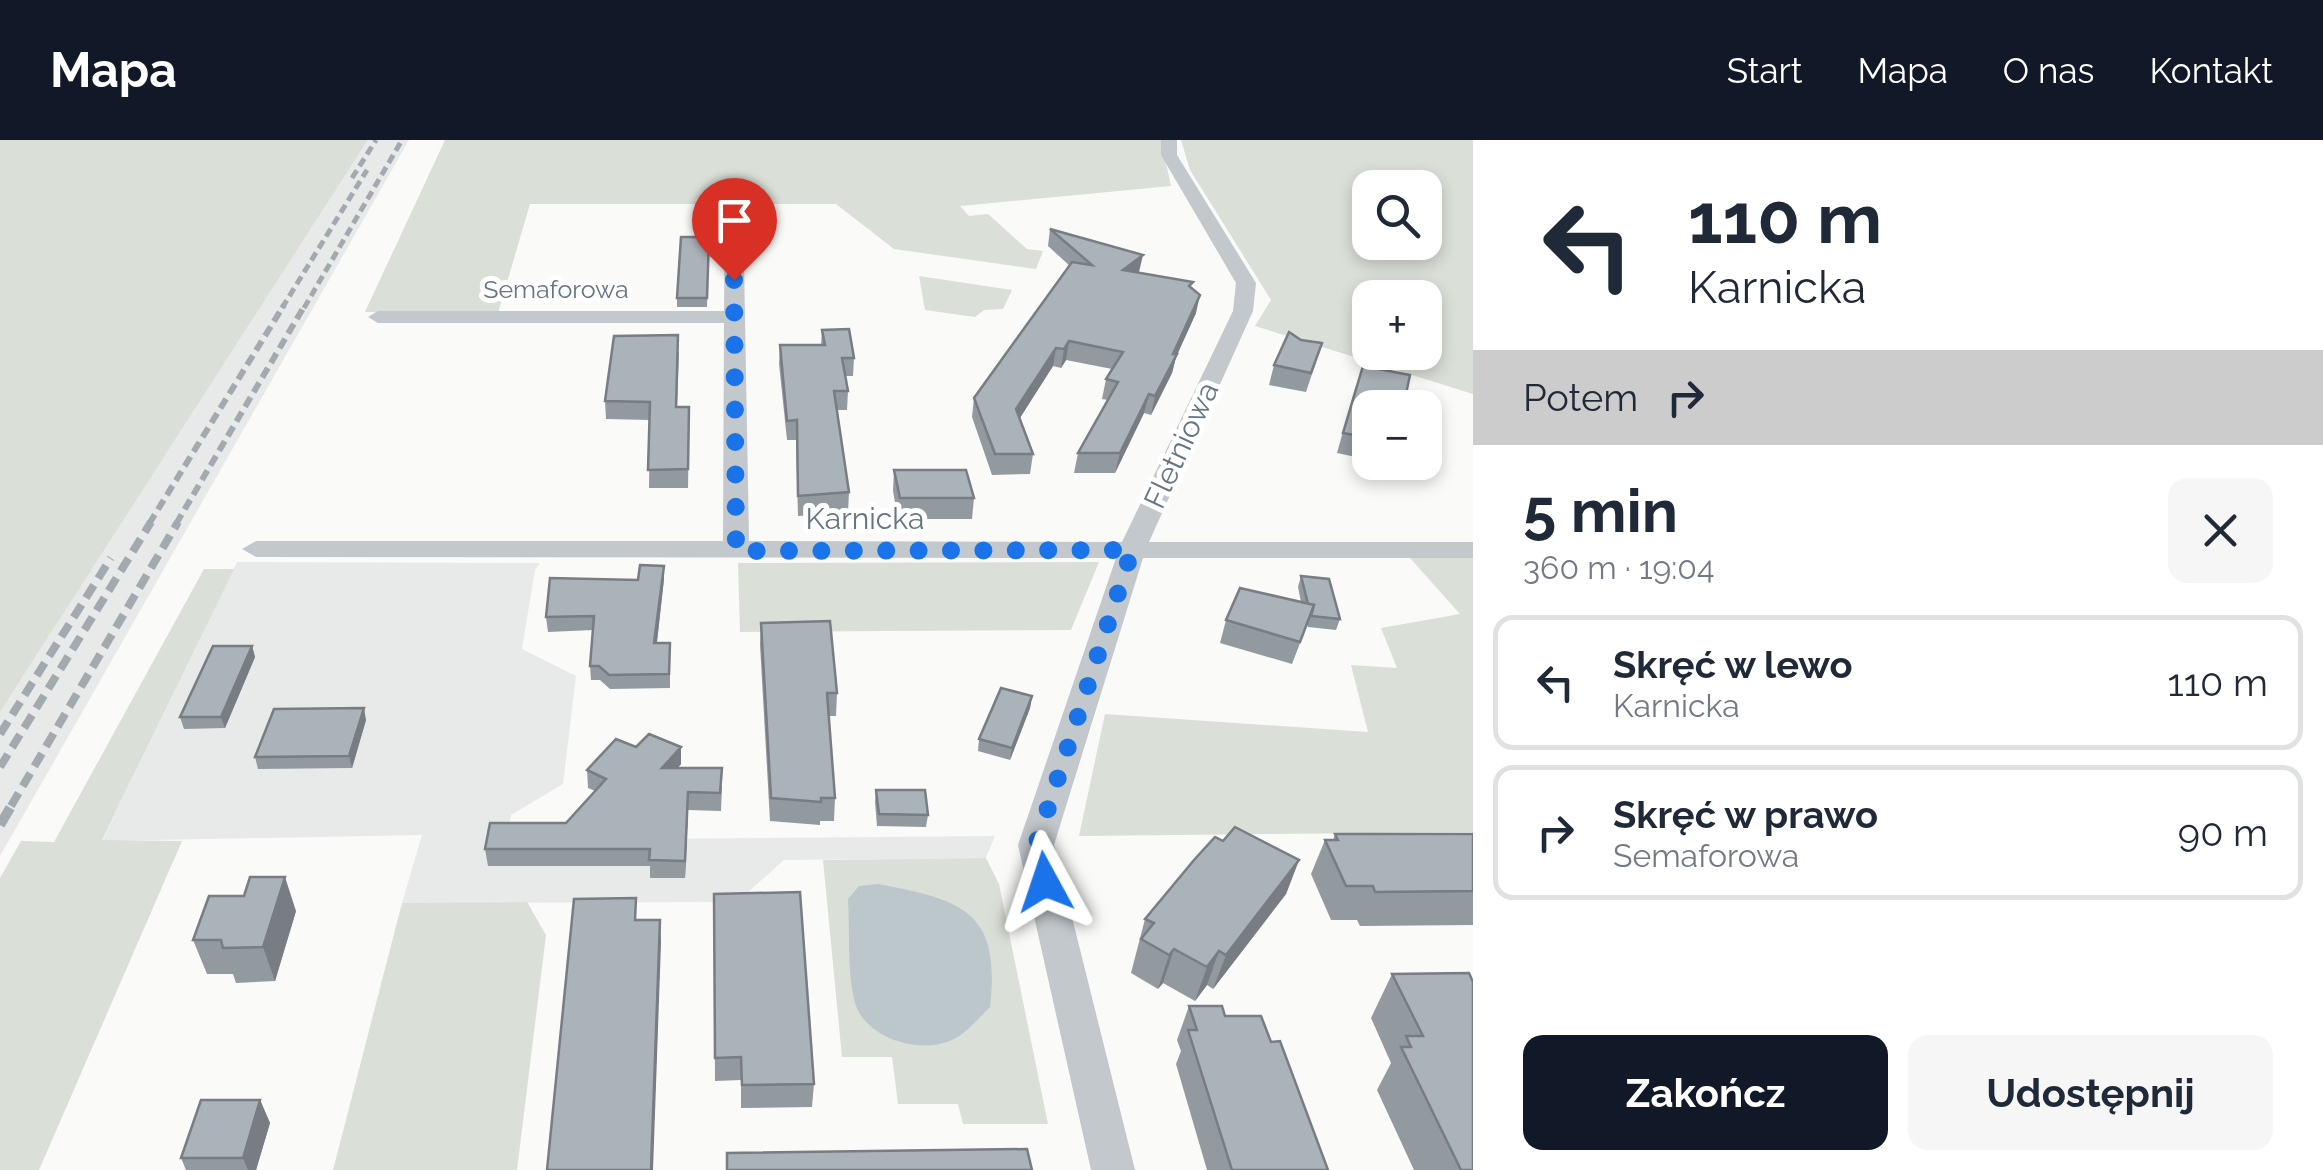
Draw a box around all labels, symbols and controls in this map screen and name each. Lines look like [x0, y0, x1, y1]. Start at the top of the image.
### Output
text: Mapa [50, 42, 177, 98]
text: Start [1727, 50, 1803, 91]
text: Mapa [1858, 50, 1948, 91]
text: O nas [2003, 50, 2094, 91]
text: Kontakt [2149, 50, 2273, 91]
map controls [1352, 170, 1442, 480]
button: search [1352, 170, 1442, 260]
text: 110 m [1688, 177, 1882, 259]
pin [692, 178, 777, 281]
icon: left [1523, 180, 1653, 310]
icon: arrive [707, 193, 762, 248]
text: Karnicka [1688, 261, 1866, 314]
street label: Semaforowa [483, 274, 629, 304]
button: + [1352, 280, 1442, 370]
icon: right [1658, 370, 1713, 425]
text: Potem [1523, 375, 1638, 420]
street label: Fletniowa [1137, 376, 1225, 514]
button: − [1352, 390, 1442, 480]
text: 5 min [1523, 476, 1678, 546]
button: close [2168, 478, 2273, 583]
street label: Karnicka [806, 501, 924, 536]
text: 360 m · 19:04 [1523, 549, 1714, 586]
text: Skręć w lewo [1613, 642, 1853, 687]
icon: left [1528, 655, 1583, 710]
text: 110 m [2168, 660, 2268, 705]
text: Karnicka [1613, 687, 1740, 724]
text: Skręć w prawo [1613, 792, 1878, 837]
icon: right [1528, 805, 1583, 860]
text: 90 m [2178, 810, 2268, 855]
position arrow [993, 830, 1097, 934]
text: Semaforowa [1613, 837, 1799, 874]
button: Zakończ [1523, 1035, 1888, 1150]
button: Udostępnij [1908, 1035, 2273, 1150]

